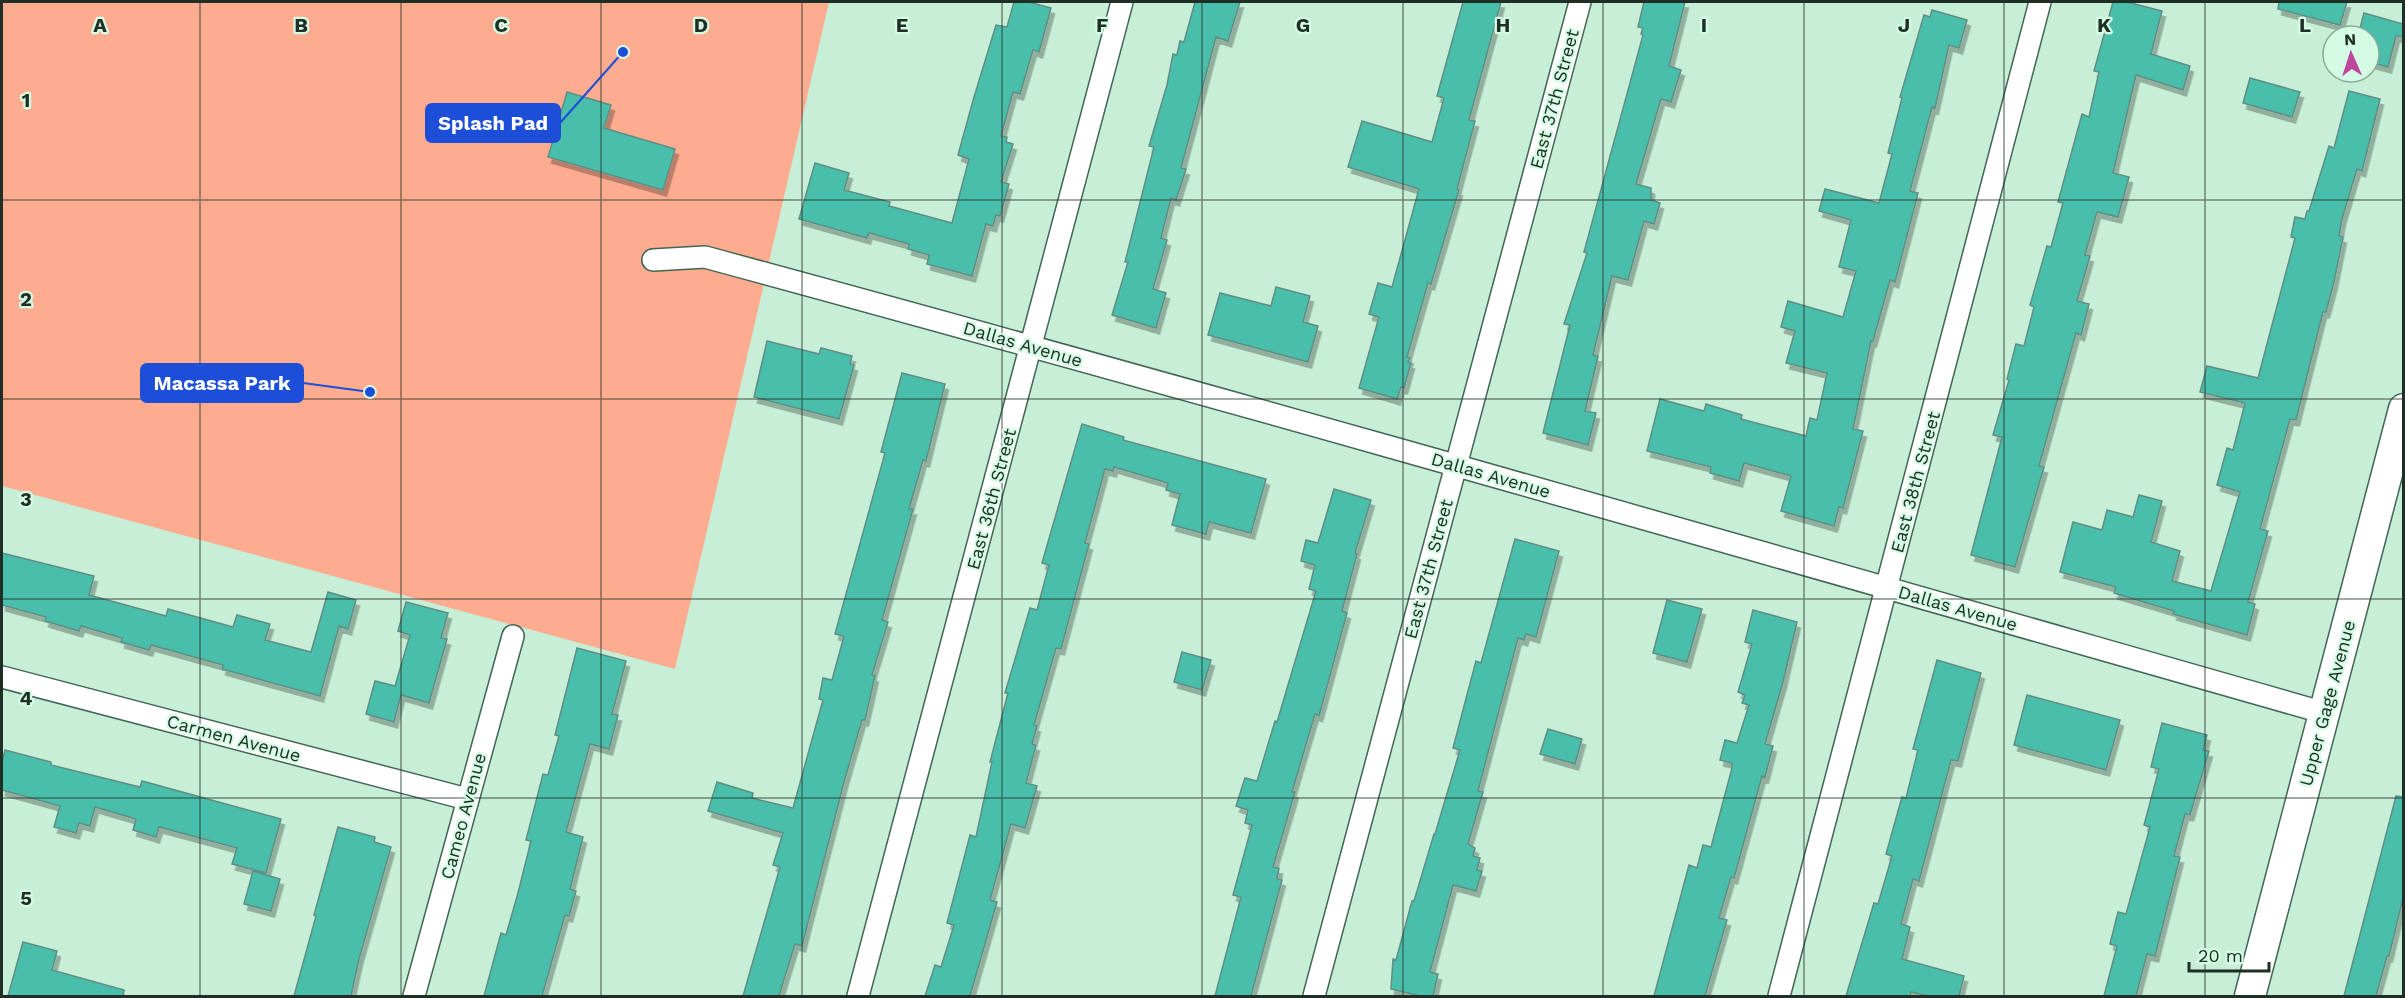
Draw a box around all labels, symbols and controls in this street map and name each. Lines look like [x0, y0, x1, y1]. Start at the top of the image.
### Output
text: A [93, 13, 107, 37]
text: B [294, 13, 308, 37]
text: C [494, 13, 508, 37]
text: D [694, 13, 708, 37]
text: E [896, 13, 908, 37]
text: F [1096, 13, 1108, 37]
text: G [1296, 13, 1310, 37]
text: H [1496, 13, 1510, 37]
text: I [1701, 13, 1707, 37]
text: J [1898, 13, 1910, 37]
text: K [2097, 13, 2111, 37]
text: L [2299, 13, 2311, 37]
north arrow [2321, 24, 2381, 84]
street label: East 37th Street [1525, 26, 1583, 171]
text: N [2344, 30, 2357, 49]
text: 1 [22, 88, 30, 112]
callout: Splash Pad [426, 104, 560, 142]
text: Splash Pad [438, 111, 548, 135]
text: 2 [20, 287, 32, 311]
street label: Dallas Avenue [961, 317, 1085, 371]
callout: Macassa Park [141, 364, 303, 402]
text: Macassa Park [154, 371, 291, 395]
street label: East 38th Street [1886, 409, 1944, 555]
street label: East 36th Street [962, 426, 1020, 572]
street label: Dallas Avenue [1429, 448, 1553, 502]
text: 3 [20, 487, 32, 511]
street label: East 37th Street [1399, 496, 1457, 641]
street label: Dallas Avenue [1896, 581, 2020, 635]
street label: Upper Gage Avenue [2295, 618, 2359, 788]
text: 4 [20, 686, 33, 710]
street label: Carmen Avenue [165, 710, 303, 766]
street label: Cameo Avenue [436, 751, 490, 881]
text: 5 [20, 886, 32, 910]
scale bar [2189, 935, 2268, 973]
text: 20 m [2198, 945, 2243, 966]

